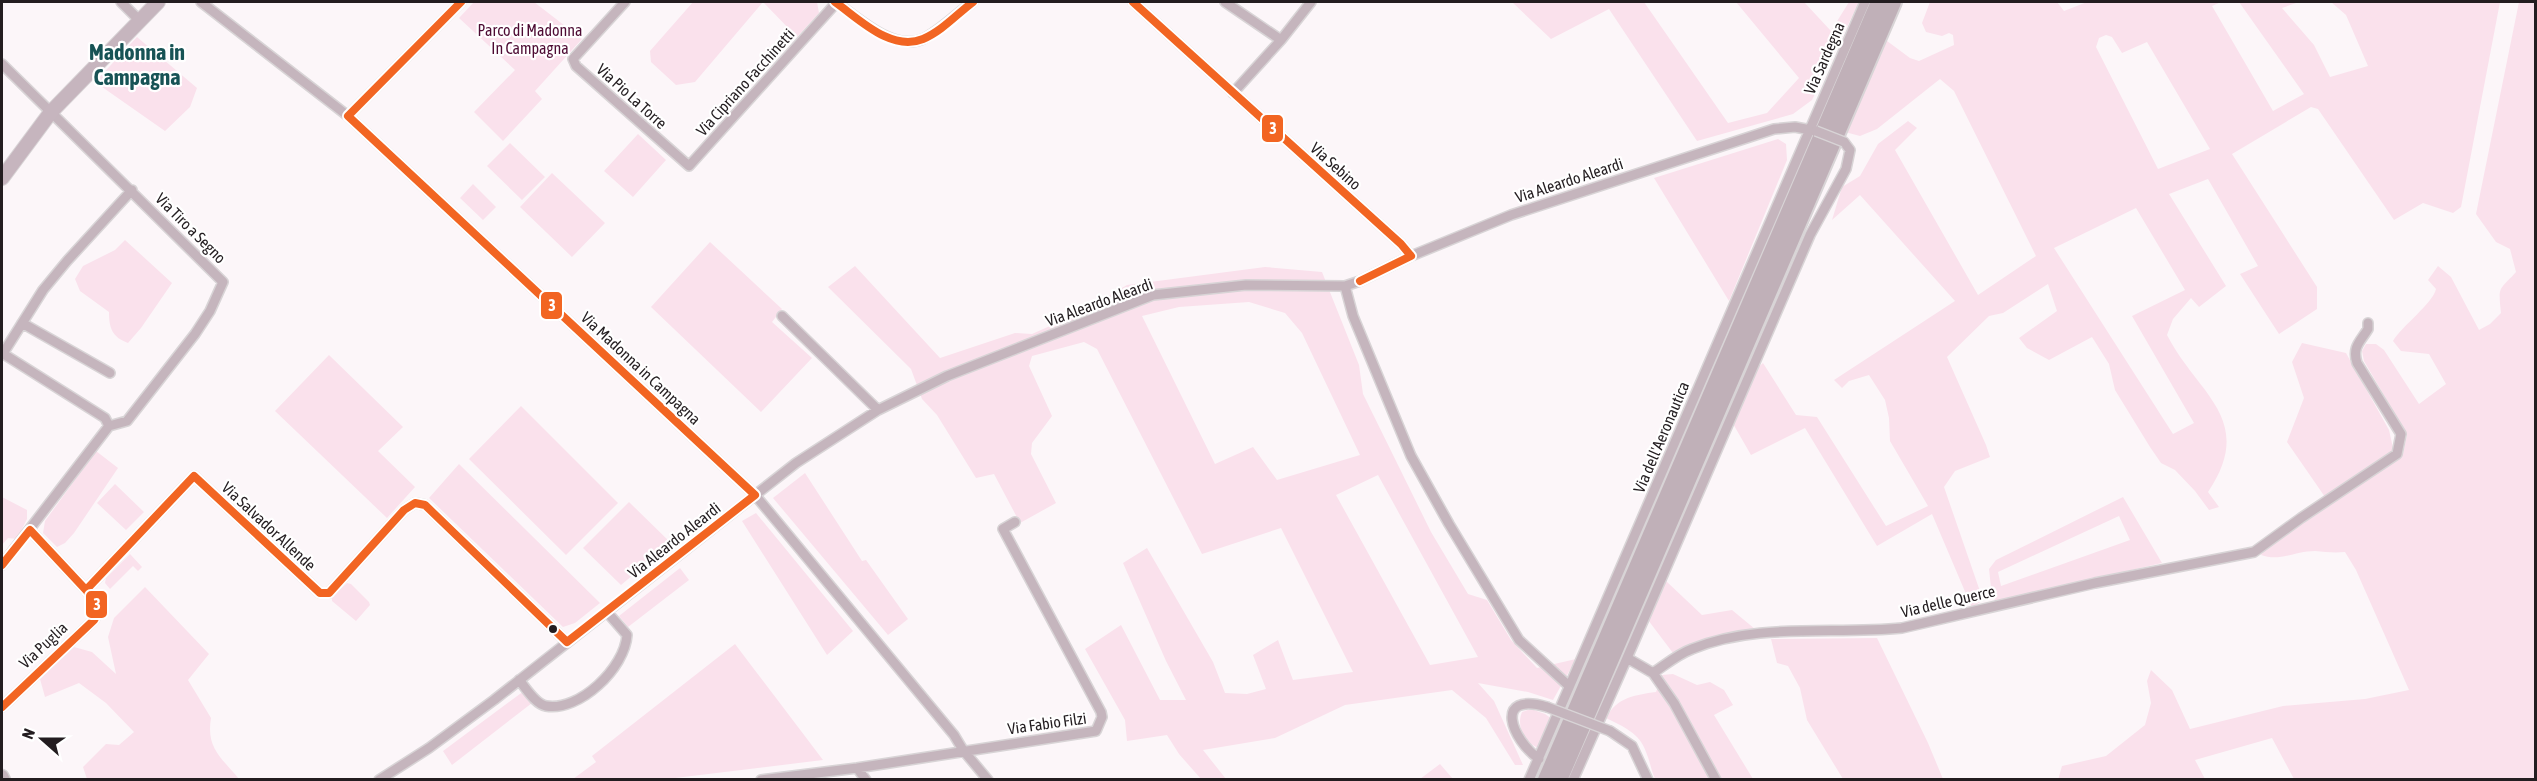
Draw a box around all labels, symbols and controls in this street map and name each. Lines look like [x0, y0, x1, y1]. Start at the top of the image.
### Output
street label: Via Sardegna [1800, 19, 1849, 97]
park label: Parco di Madonna In Campagna [478, 21, 583, 58]
street label: Via Cipriano Facchinetti [692, 25, 799, 140]
district label: Madonna in Campagna [89, 39, 185, 90]
street label: Via Pio La Torre [593, 60, 671, 132]
line badge: 3 [1261, 114, 1284, 143]
text: 3 [1269, 119, 1277, 137]
street label: Via Sebino [1307, 139, 1365, 193]
street label: Via Aleardo Aleardi [1513, 154, 1625, 206]
street label: Via Tiro a Segno [151, 189, 230, 268]
street label: Via Aleardo Aleardi [1043, 274, 1155, 330]
line badge: 3 [540, 291, 563, 320]
text: 3 [548, 296, 556, 314]
street label: Via Madonna in Campagna [577, 308, 704, 429]
street label: Via dell'Aeronautica [1629, 379, 1693, 495]
street label: Via Salvador Allende [219, 478, 319, 574]
street label: Via Aleardo Aleardi [624, 498, 724, 582]
street label: Via delle Querce [1899, 581, 1997, 621]
line badge: 3 [85, 590, 108, 619]
text: 3 [93, 595, 101, 613]
street label: Via Puglia [15, 618, 71, 672]
unlabelled marker [547, 623, 559, 635]
north arrow [12, 709, 72, 769]
street label: Via Fabio Filzi [1006, 709, 1088, 737]
text: N [18, 726, 38, 741]

